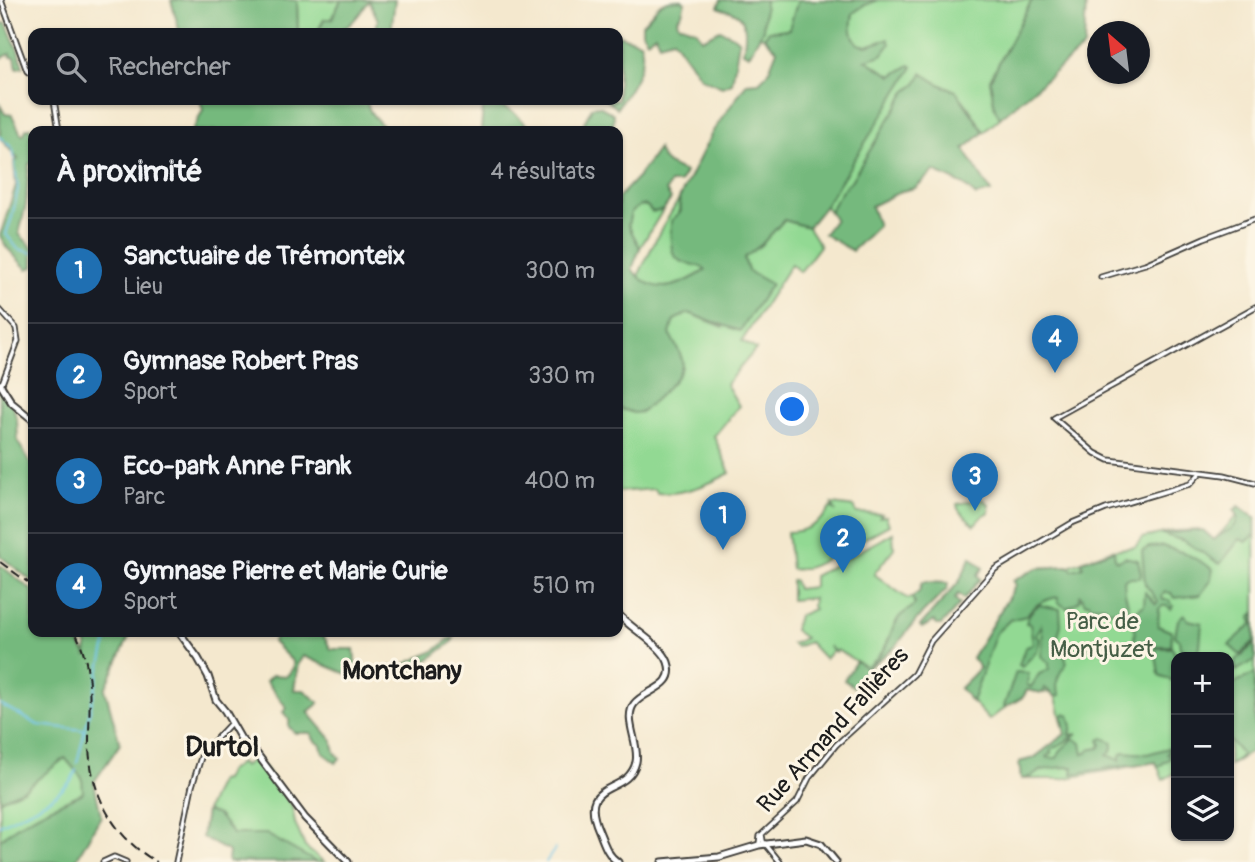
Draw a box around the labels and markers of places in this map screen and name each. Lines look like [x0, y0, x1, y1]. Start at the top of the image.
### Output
pin: 4 [1032, 315, 1078, 373]
pin: 3 [952, 453, 998, 511]
pin: 1 [700, 492, 746, 550]
pin: 2 [820, 515, 866, 573]

